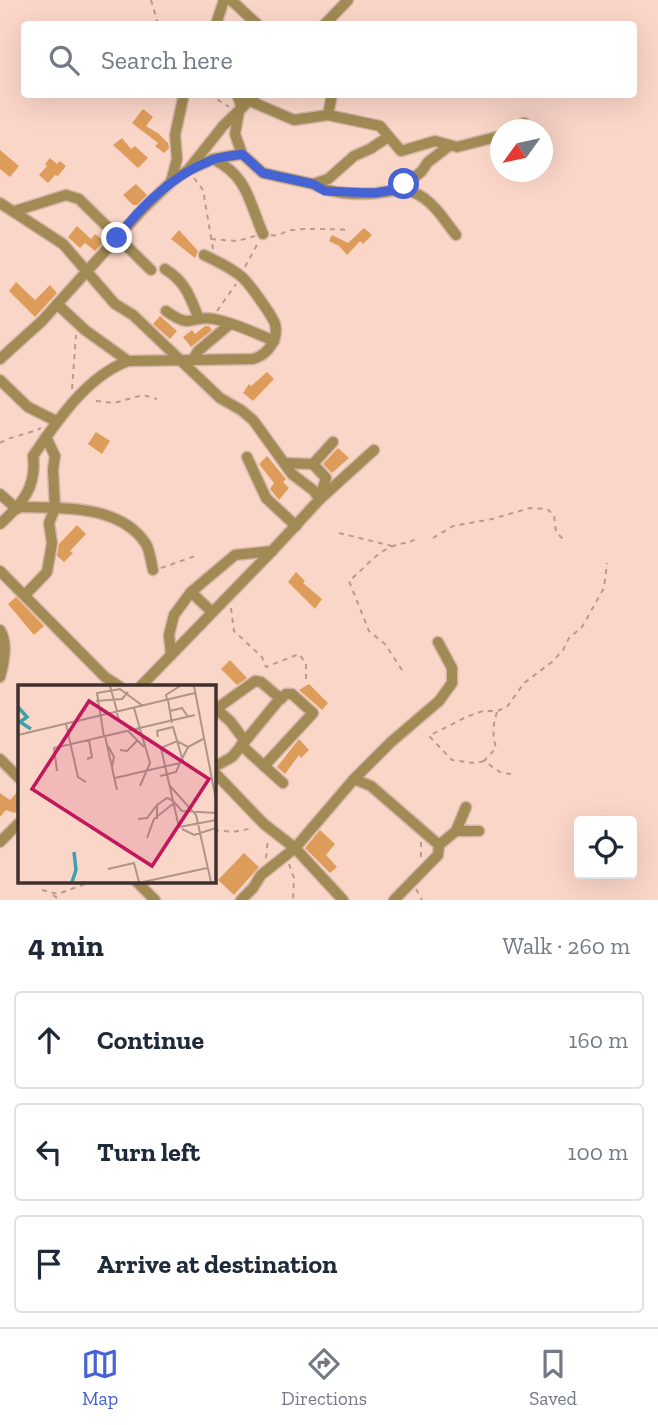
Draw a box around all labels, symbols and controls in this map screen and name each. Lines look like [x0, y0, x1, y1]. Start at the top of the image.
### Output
search box [21, 21, 637, 98]
icon: search [45, 41, 83, 79]
text: Search here [101, 44, 233, 76]
north arrow [490, 119, 553, 182]
route start [388, 168, 419, 199]
route end [101, 222, 132, 253]
inset map [18, 685, 215, 883]
map controls [574, 816, 637, 879]
button: locate [574, 816, 637, 879]
text: 4 min [28, 928, 104, 964]
text: Walk · 260 m [502, 932, 630, 960]
icon: ahead [30, 1021, 68, 1059]
text: Continue [97, 1024, 204, 1056]
text: 160 m [569, 1026, 628, 1054]
icon: left [30, 1133, 68, 1171]
text: Turn left [97, 1136, 200, 1168]
text: 100 m [568, 1138, 628, 1166]
icon: arrive [30, 1245, 68, 1283]
text: Arrive at destination [97, 1248, 337, 1280]
tab: Map [81, 1345, 119, 1410]
tab: Directions [281, 1345, 367, 1410]
tab: Saved [529, 1345, 577, 1410]

